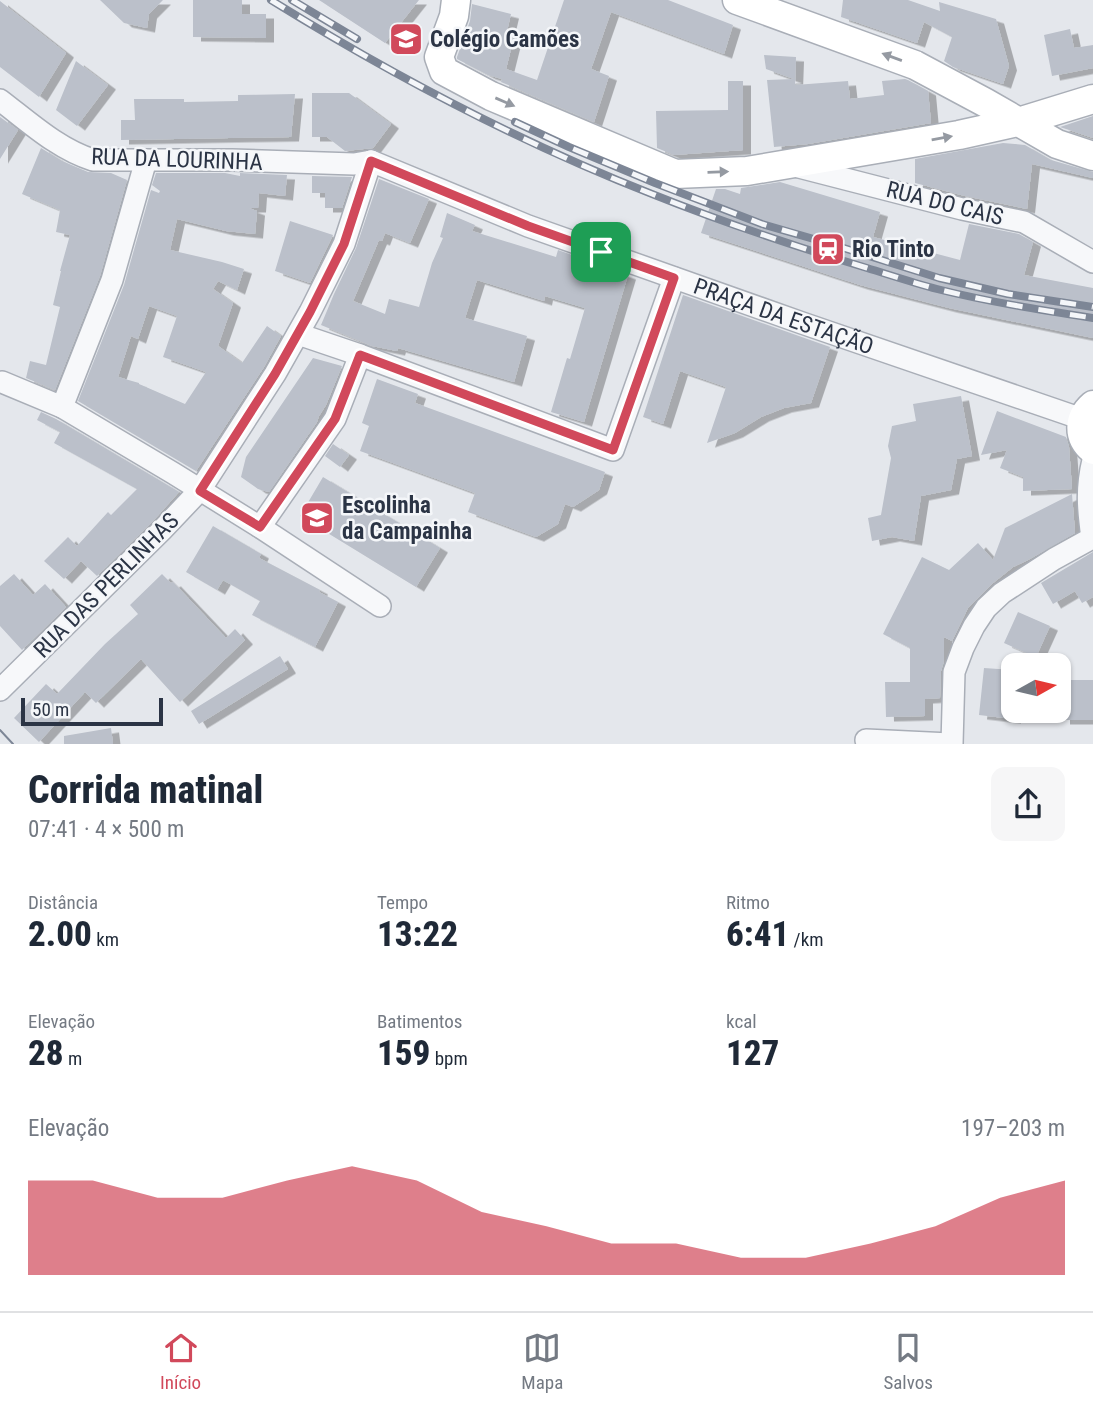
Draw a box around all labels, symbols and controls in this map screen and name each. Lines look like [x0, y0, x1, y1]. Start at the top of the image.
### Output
school or university icon: Colégio Camões [387, 20, 425, 58]
place label: Colégio Camões [430, 26, 579, 53]
one-way arrow [882, 52, 903, 63]
one-way arrow [495, 96, 515, 108]
one-way arrow [931, 132, 953, 143]
street label: RUA DA LOURINHA [91, 143, 263, 176]
one-way arrow [707, 167, 729, 178]
street label: RUA DO CAIS [884, 176, 1006, 231]
pin [571, 222, 631, 282]
station icon: Rio Tinto [809, 230, 847, 268]
icon: arrive [582, 233, 620, 271]
place label: Rio Tinto [852, 236, 934, 263]
street label: PRAÇA DA ESTAÇÃO [690, 273, 877, 361]
place label: Escolinha da Campainha [342, 492, 472, 545]
school or university icon: Escolinha da Campainha [298, 499, 336, 537]
street label: RUA DAS PERLINHAS [28, 507, 184, 663]
north arrow [1001, 653, 1071, 723]
map controls [1001, 653, 1071, 723]
scale bar [21, 695, 163, 727]
text: 50 m [32, 698, 69, 721]
button: share [991, 767, 1065, 841]
text: Corrida matinal [28, 768, 263, 812]
text: 07:41 · 4 × 500 m [28, 816, 184, 843]
text: Distância [28, 891, 98, 914]
text: Tempo [377, 891, 428, 914]
text: Ritmo [726, 891, 770, 914]
text: 2.00 [28, 914, 92, 955]
text: 13:22 [377, 914, 458, 955]
text: 6:41 [726, 914, 789, 955]
text: km [92, 928, 119, 951]
text: /km [789, 928, 824, 951]
text: Elevação [28, 1010, 95, 1033]
text: Batimentos [377, 1010, 463, 1033]
text: kcal [726, 1010, 757, 1033]
text: 28 [28, 1033, 64, 1074]
text: 159 [377, 1033, 430, 1074]
text: 127 [726, 1033, 779, 1074]
text: m [64, 1047, 82, 1070]
text: bpm [430, 1047, 468, 1070]
text: Elevação [28, 1115, 109, 1142]
text: 197–203 m [961, 1115, 1065, 1142]
tab: Início [160, 1329, 201, 1394]
tab: Mapa [521, 1329, 563, 1394]
tab: Salvos [883, 1329, 933, 1394]

